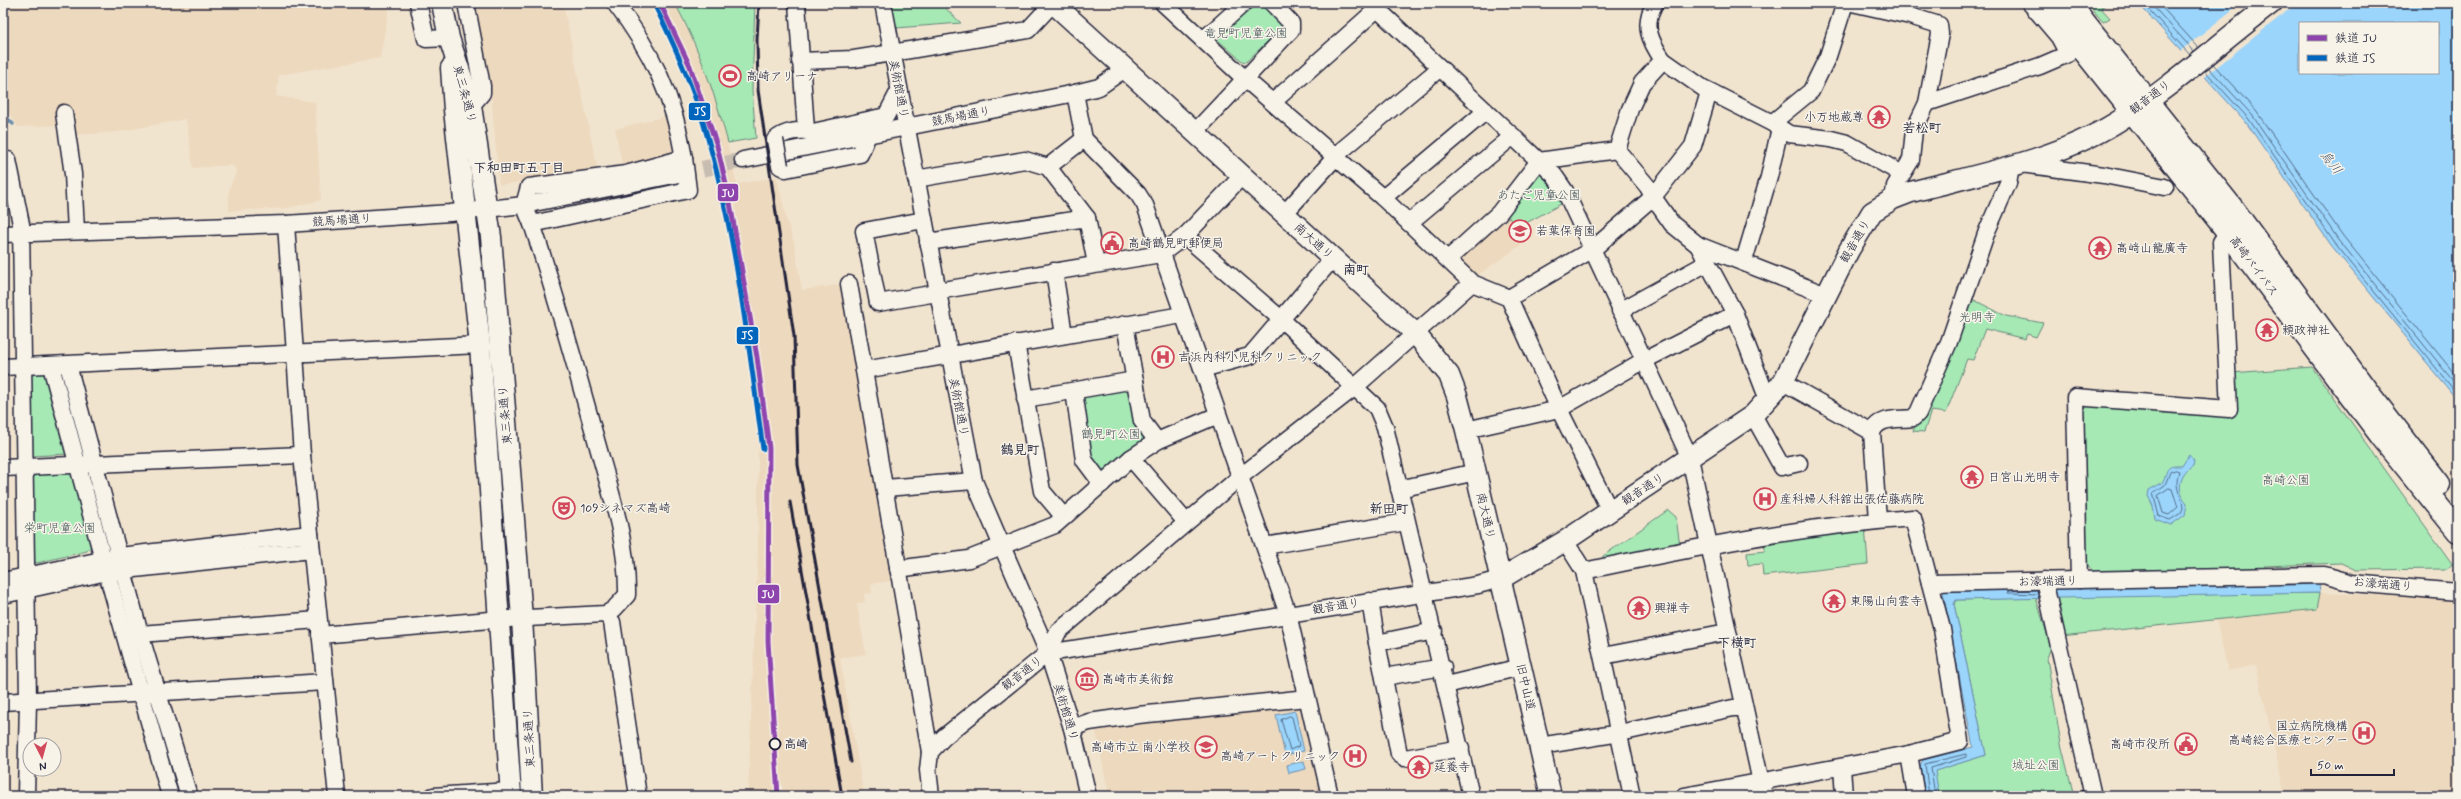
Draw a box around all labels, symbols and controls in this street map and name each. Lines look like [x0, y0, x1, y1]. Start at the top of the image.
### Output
legend [2299, 22, 2439, 74]
park label: 竜見町児童公園 [1204, 26, 1288, 42]
text: 鉄道 JU [2335, 31, 2377, 47]
text: 鉄道 JS [2335, 51, 2375, 67]
street label: 美術館通り [884, 58, 912, 120]
street label: 東三条通り [449, 63, 480, 125]
sports icon: 高崎アリーナ [717, 63, 743, 89]
place label: 高崎アリーナ [746, 69, 818, 85]
street label: 観音通り [2127, 77, 2175, 119]
line badge: JS [688, 102, 711, 121]
street label: 競馬場通り [930, 103, 992, 131]
temple icon: 小万地蔵尊 [1866, 104, 1892, 130]
text: JS [694, 105, 706, 119]
place label: 小万地蔵尊 [1804, 110, 1864, 126]
district label: 若松町 [1902, 120, 1942, 137]
water label: 烏川 [2316, 147, 2346, 178]
district label: 下和田町五丁目 [473, 160, 565, 177]
line badge: JU [717, 183, 739, 202]
text: JU [721, 187, 735, 201]
park label: あたご児童公園 [1497, 188, 1581, 204]
street label: 競馬場通り [312, 211, 373, 231]
street label: 観音通り [1837, 217, 1875, 266]
school or university icon: 若葉保育園 [1507, 218, 1533, 244]
street label: 南大通り [1290, 220, 1337, 264]
place label: 若葉保育園 [1536, 224, 1596, 240]
public building icon: 高崎鶴見町郵便局 [1099, 230, 1125, 256]
street label: 高崎バイパス [2225, 233, 2281, 300]
temple icon: 高﨑山龍廣寺 [2087, 235, 2113, 261]
place label: 高崎鶴見町郵便局 [1128, 236, 1224, 252]
place label: 高﨑山龍廣寺 [2116, 241, 2188, 257]
district label: 南町 [1343, 262, 1369, 279]
park label: 光明寺 [1959, 310, 1995, 326]
temple icon: 頼政神社 [2254, 317, 2280, 343]
place label: 頼政神社 [2282, 323, 2330, 339]
line badge: JS [736, 326, 759, 345]
text: JS [741, 329, 753, 343]
hospital icon: 吉浜内科小児科クリニック [1150, 344, 1176, 370]
place label: 吉浜内科小児科クリニック [1178, 350, 1322, 366]
street label: 美術館通り [944, 376, 972, 438]
street label: 東三条通り [495, 384, 517, 446]
park label: 鶴見町公園 [1081, 427, 1141, 443]
district label: 鶴見町 [1000, 442, 1040, 459]
temple icon: 日宮山光明寺 [1959, 464, 1985, 490]
street label: 観音通り [1619, 470, 1668, 510]
place label: 日宮山光明寺 [1988, 470, 2060, 486]
park label: 高崎公園 [2262, 473, 2310, 489]
hospital icon: 産科婦人科舘出張佐藤病院 [1752, 486, 1778, 512]
street label: 南大通り [1472, 491, 1498, 541]
place label: 産科婦人科舘出張佐藤病院 [1780, 492, 1924, 508]
theatre icon: 109シネマズ高崎 [551, 495, 577, 521]
place label: 109シネマズ高崎 [580, 501, 671, 517]
district label: 新田町 [1369, 501, 1409, 518]
park label: 栄町児童公園 [24, 521, 96, 537]
street label: お濠端通り [2018, 573, 2078, 591]
street label: お濠端通り [2352, 574, 2414, 596]
line badge: JU [757, 584, 780, 604]
text: JU [761, 588, 775, 602]
temple icon: 東陽山向雲寺 [1821, 588, 1847, 614]
place label: 東陽山向雲寺 [1850, 594, 1922, 610]
street label: 観音通り [1311, 595, 1361, 619]
temple icon: 興禅寺 [1626, 595, 1652, 621]
place label: 興禅寺 [1654, 601, 1690, 617]
district label: 下横町 [1717, 635, 1757, 652]
street label: 観音通り [999, 653, 1046, 695]
street label: 旧中山道 [1512, 662, 1538, 712]
museum icon: 高崎市美術館 [1074, 666, 1100, 692]
place label: 高崎市美術館 [1102, 672, 1174, 688]
street label: 美術館通り [1049, 681, 1081, 743]
street label: 東三条通り [520, 708, 540, 768]
place label: 国立病院機構 高崎総合医療センター [2228, 719, 2348, 749]
hospital icon: 国立病院機構 高崎総合医療センター [2351, 720, 2377, 746]
public building icon: 高崎市役所 [2173, 731, 2199, 757]
school or university icon: 高崎市立 南小学校 [1193, 734, 1219, 760]
north arrow [22, 737, 62, 777]
marker: 高崎 [768, 737, 782, 751]
place label: 高崎 [784, 737, 808, 753]
place label: 高崎市役所 [2110, 737, 2170, 753]
place label: 高崎市立 南小学校 [1091, 740, 1190, 756]
hospital icon: 高崎アートクリニック [1342, 743, 1368, 769]
place label: 高崎アートクリニック [1220, 749, 1340, 765]
scale bar [2311, 751, 2394, 777]
temple icon: 延養寺 [1406, 754, 1432, 780]
park label: 城址公園 [2012, 758, 2060, 774]
text: 50 m [2317, 758, 2344, 774]
text: N [39, 759, 47, 773]
place label: 延養寺 [1434, 760, 1470, 776]

